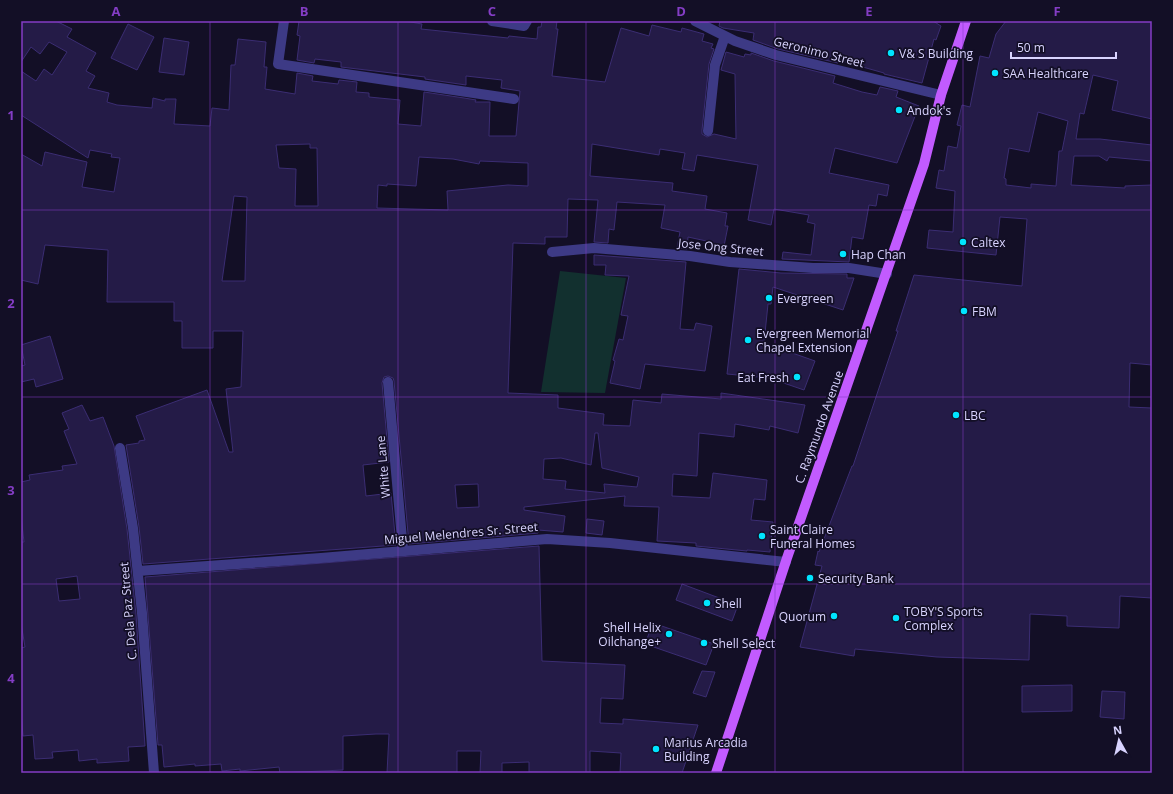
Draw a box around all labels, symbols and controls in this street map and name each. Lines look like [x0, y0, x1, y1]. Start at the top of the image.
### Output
text: A [112, 2, 121, 20]
text: B [300, 2, 309, 20]
text: C [488, 2, 496, 20]
text: D [676, 2, 686, 20]
text: E [865, 2, 873, 20]
text: F [1053, 2, 1061, 20]
street label: Geronimo Street [772, 33, 866, 71]
scale bar [1011, 34, 1116, 60]
text: 50 m [1017, 39, 1045, 56]
place label: V& S Building [899, 45, 974, 62]
marker: V& S Building [886, 48, 896, 58]
place label: SAA Healthcare [1003, 65, 1089, 82]
marker: SAA Healthcare [990, 68, 1000, 78]
place label: Andok's [907, 102, 951, 119]
marker: Andok's [894, 105, 904, 115]
text: 1 [7, 106, 15, 124]
street label: Jose Ong Street [676, 234, 765, 260]
place label: Caltex [971, 234, 1006, 251]
marker: Caltex [958, 237, 968, 247]
place label: Hap Chan [851, 246, 906, 263]
marker: Hap Chan [838, 249, 848, 259]
place label: Evergreen [777, 290, 834, 307]
marker: Evergreen [764, 293, 774, 303]
text: 2 [7, 294, 15, 312]
place label: FBM [972, 303, 997, 320]
marker: FBM [959, 306, 969, 316]
place label: Evergreen Memorial Chapel Extension [756, 325, 869, 356]
marker: Evergreen Memorial Chapel Extension [743, 335, 753, 345]
street label: C. Raymundo Avenue [791, 368, 847, 486]
place label: Eat Fresh [737, 369, 789, 386]
marker: Eat Fresh [792, 372, 802, 382]
place label: LBC [964, 407, 986, 424]
marker: LBC [951, 410, 961, 420]
street label: White Lane [372, 435, 394, 499]
text: 3 [7, 481, 15, 499]
street label: Miguel Melendres Sr. Street [383, 518, 539, 548]
place label: Saint Claire Funeral Homes [770, 521, 855, 552]
marker: Saint Claire Funeral Homes [757, 531, 767, 541]
street label: C. Dela Paz Street [115, 561, 141, 661]
place label: Security Bank [818, 570, 895, 587]
marker: Security Bank [805, 573, 815, 583]
place label: Shell [715, 595, 742, 612]
marker: Shell [702, 598, 712, 608]
place label: TOBY'S Sports Complex [904, 603, 983, 634]
place label: Quorum [779, 608, 826, 625]
marker: Quorum [829, 611, 839, 621]
marker: TOBY'S Sports Complex [891, 613, 901, 623]
place label: Shell Helix Oilchange+ [598, 619, 662, 650]
marker: Shell Helix Oilchange+ [664, 629, 674, 639]
place label: Shell Select [712, 635, 775, 652]
marker: Shell Select [699, 638, 709, 648]
text: 4 [7, 669, 15, 687]
north arrow [1099, 720, 1139, 760]
text: N [1112, 722, 1123, 738]
place label: Marius Arcadia Building [664, 734, 748, 765]
marker: Marius Arcadia Building [651, 744, 661, 754]

